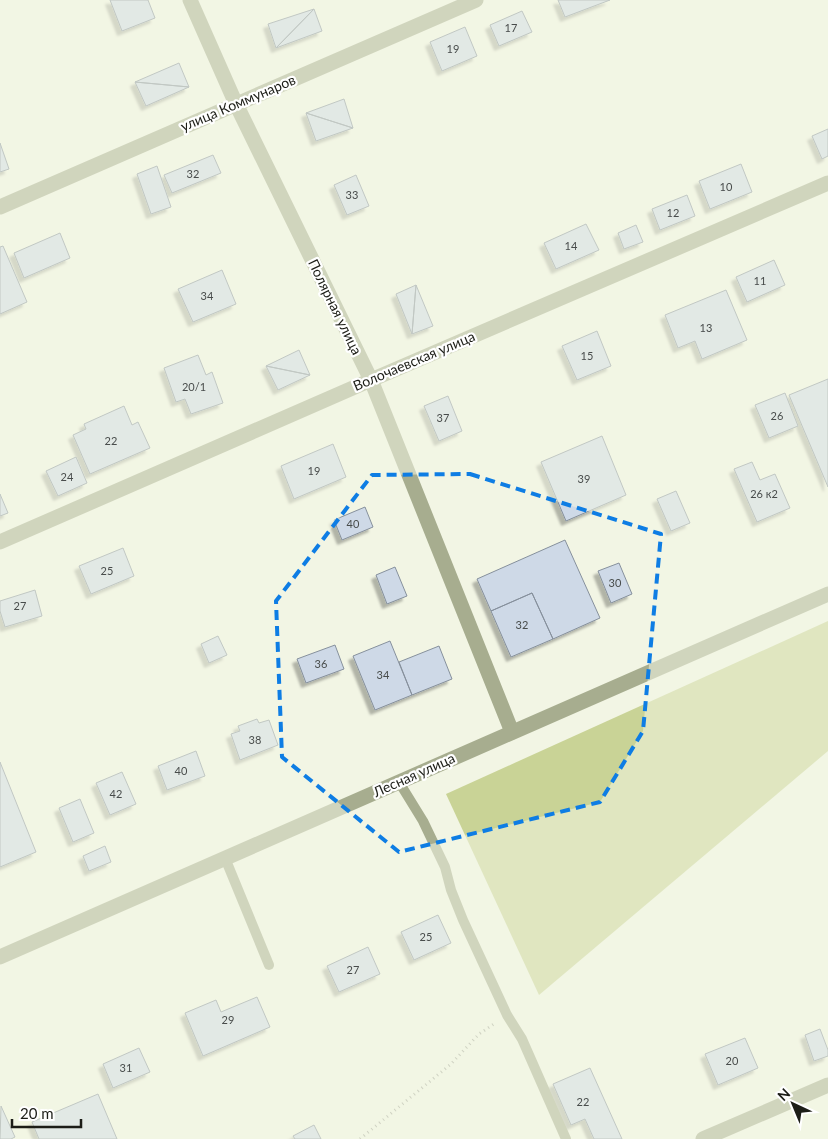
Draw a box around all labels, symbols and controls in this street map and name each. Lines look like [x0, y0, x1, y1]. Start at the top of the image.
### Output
house number: 17 [505, 21, 517, 34]
house number: 19 [447, 42, 459, 55]
street label: улица Коммунаров [178, 71, 298, 134]
house number: 32 [187, 167, 199, 180]
house number: 10 [720, 180, 733, 193]
house number: 33 [346, 188, 358, 201]
house number: 12 [667, 206, 679, 219]
house number: 14 [565, 239, 578, 252]
street label: Полярная улица [305, 256, 366, 357]
house number: 11 [754, 274, 766, 287]
house number: 34 [201, 289, 214, 302]
house number: 13 [700, 321, 712, 334]
street label: Волочаевская улица [350, 327, 477, 394]
house number: 15 [581, 349, 593, 362]
house number: 20/1 [182, 380, 206, 393]
house number: 26 [771, 409, 783, 422]
house number: 37 [437, 411, 449, 424]
house number: 22 [105, 434, 117, 447]
house number: 19 [308, 464, 320, 477]
house number: 24 [61, 470, 74, 483]
house number: 39 [578, 472, 590, 485]
house number: 26 к2 [750, 487, 778, 500]
house number: 40 [347, 517, 360, 530]
house number: 25 [101, 564, 113, 577]
house number: 30 [609, 576, 622, 589]
house number: 27 [14, 599, 26, 612]
house number: 32 [516, 618, 528, 631]
house number: 36 [315, 657, 327, 670]
house number: 34 [377, 668, 390, 681]
house number: 38 [249, 733, 261, 746]
street label: Лесная улица [369, 749, 457, 801]
house number: 40 [175, 764, 188, 777]
house number: 42 [110, 787, 122, 800]
house number: 25 [420, 930, 432, 943]
house number: 27 [347, 963, 359, 976]
house number: 29 [222, 1013, 234, 1026]
house number: 20 [726, 1054, 739, 1067]
house number: 31 [120, 1061, 132, 1074]
north arrow [768, 1079, 818, 1129]
text: N [774, 1084, 793, 1104]
house number: 22 [577, 1095, 589, 1108]
scale bar [12, 1096, 81, 1128]
text: 20 m [20, 1104, 54, 1122]

